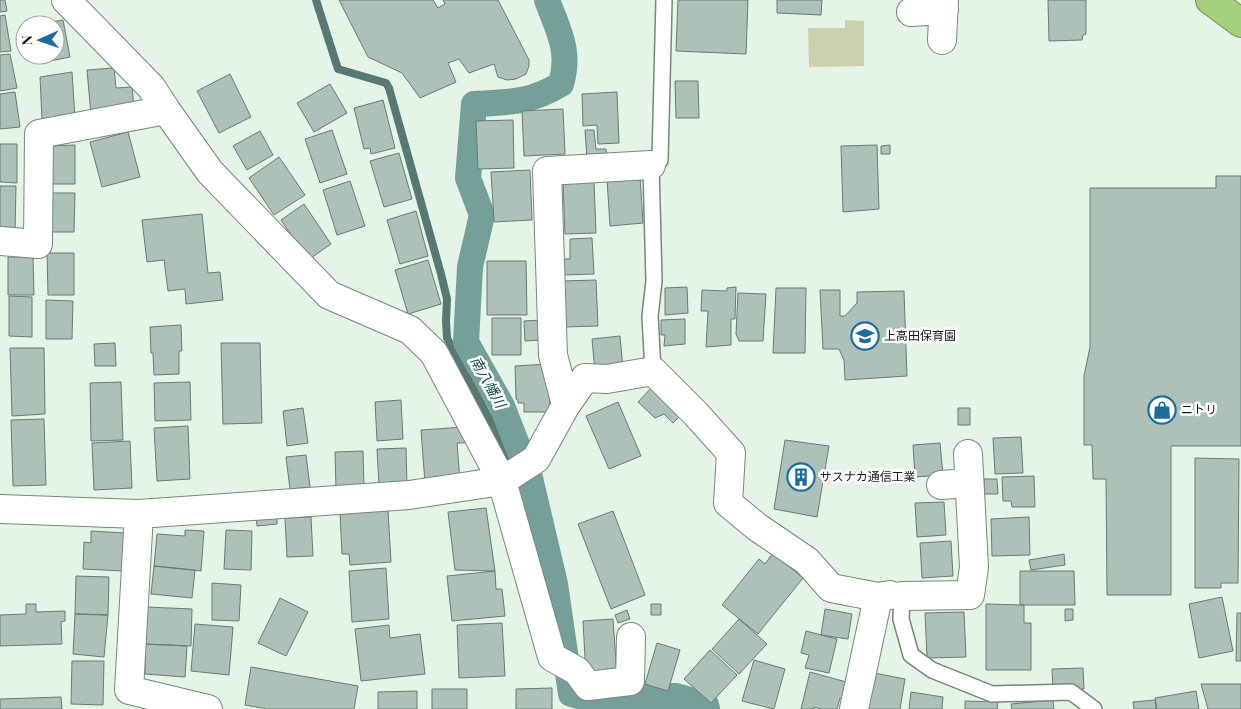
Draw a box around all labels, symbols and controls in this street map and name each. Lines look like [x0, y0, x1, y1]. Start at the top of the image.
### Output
north arrow [15, 15, 65, 65]
text: N [17, 35, 36, 46]
school or university icon: 上高田保育園 [850, 321, 880, 351]
place label: 上高田保育園 [884, 327, 956, 343]
water label: 南八幡川 [467, 353, 511, 413]
shop icon: ニトリ [1147, 395, 1177, 425]
place label: ニトリ [1181, 401, 1217, 417]
building icon: サスナカ通信工業 [786, 462, 816, 492]
place label: サスナカ通信工業 [820, 468, 916, 484]

